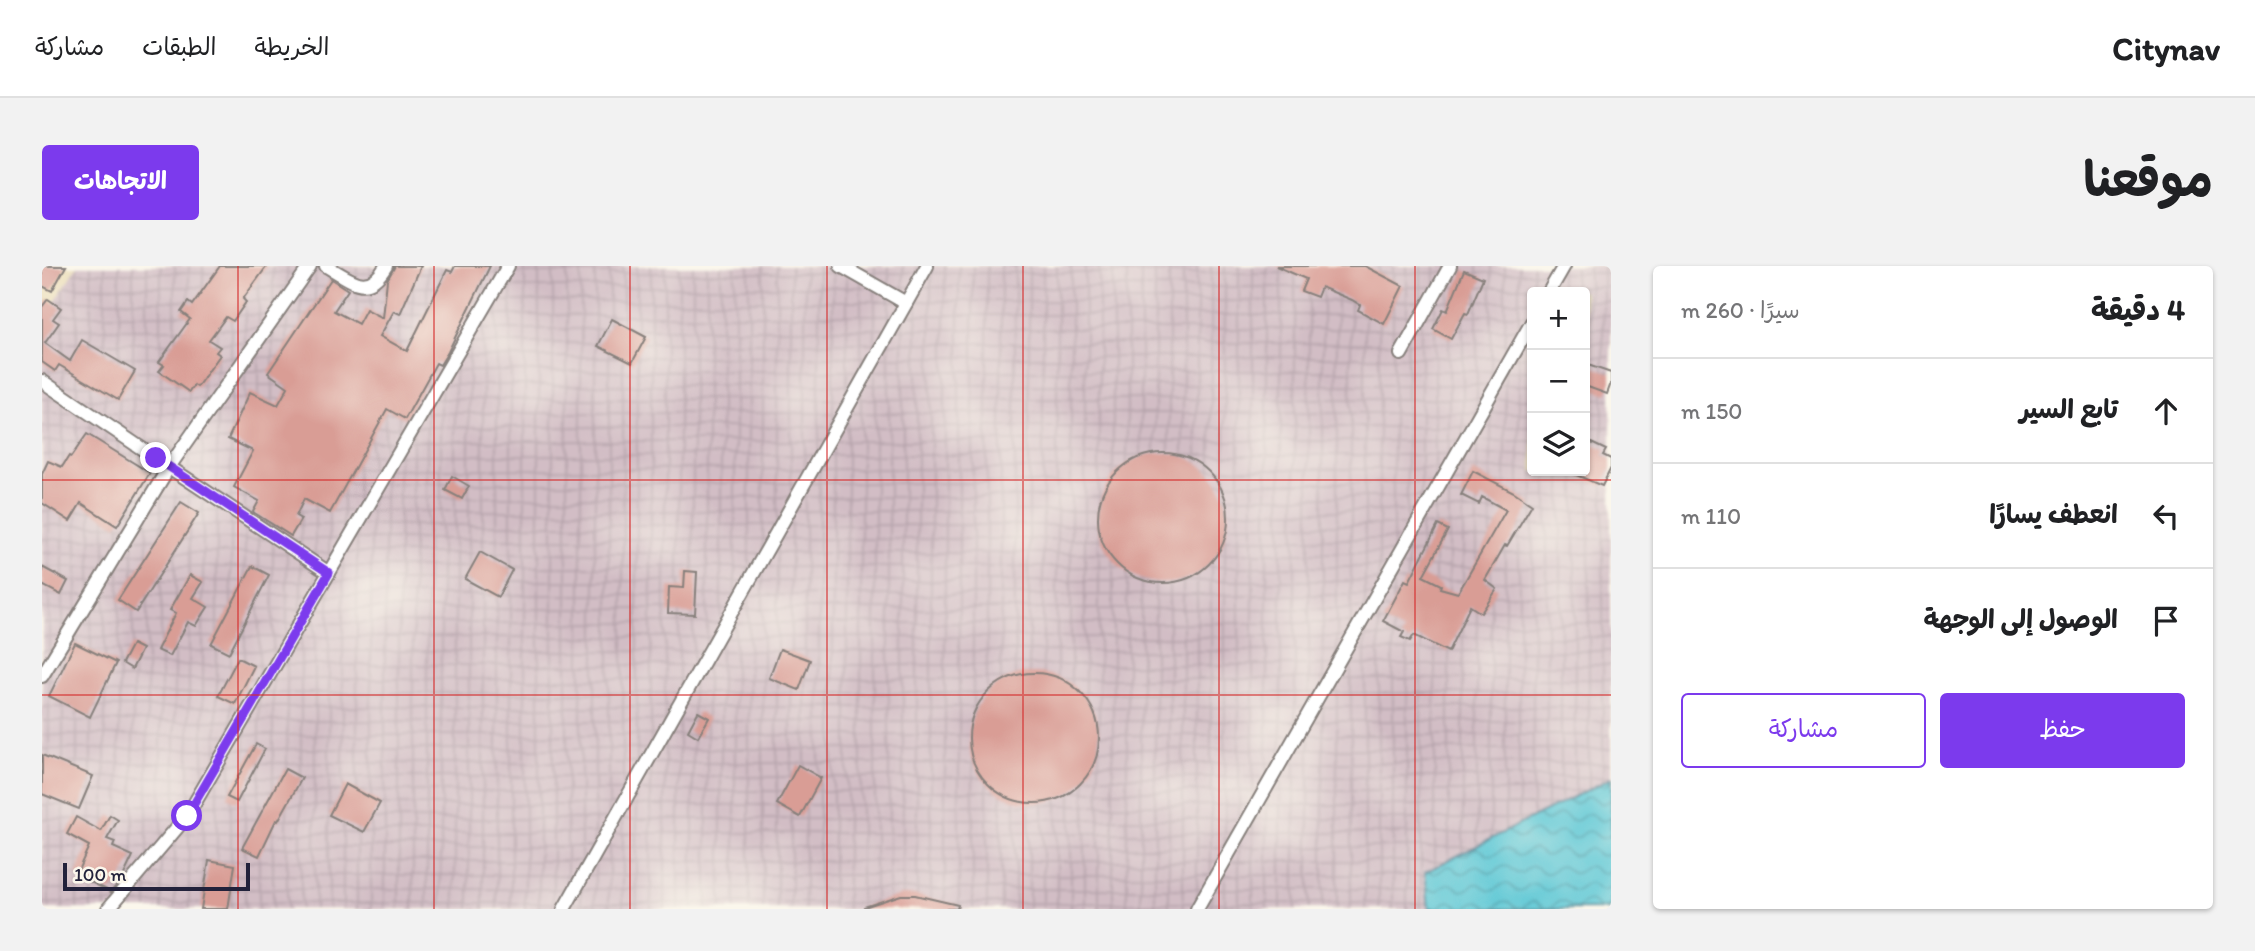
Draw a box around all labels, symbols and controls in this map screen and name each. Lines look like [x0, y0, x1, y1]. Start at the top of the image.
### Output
text: Citynav [2112, 29, 2220, 68]
text: مشاركة [35, 32, 104, 61]
text: الطبقات [142, 32, 217, 61]
text: الخريطة [255, 32, 329, 61]
button: الاتجاهات [42, 145, 199, 220]
text: موقعنا [2083, 149, 2213, 208]
map controls [1527, 287, 1590, 476]
button: + [1527, 287, 1590, 350]
text: 4 دقيقة [2091, 291, 2185, 328]
text: سيرًا · 260 m [1681, 296, 1800, 324]
button: − [1527, 350, 1590, 413]
icon: ahead [2147, 392, 2185, 430]
text: تابع السير [2020, 393, 2118, 425]
text: 150 m [1681, 397, 1742, 425]
button: layers [1527, 413, 1590, 476]
route end [140, 442, 171, 473]
icon: left [2147, 497, 2185, 535]
text: انعطف يسارًا [1989, 498, 2118, 530]
text: 110 m [1681, 502, 1741, 530]
icon: arrive [2147, 602, 2185, 640]
text: الوصول إلى الوجهة [1924, 603, 2118, 635]
button: مشاركة [1681, 693, 1926, 768]
button: حفظ [1940, 693, 2185, 768]
route start [171, 800, 202, 831]
scale bar [63, 860, 250, 892]
text: 100 m [74, 863, 126, 886]

